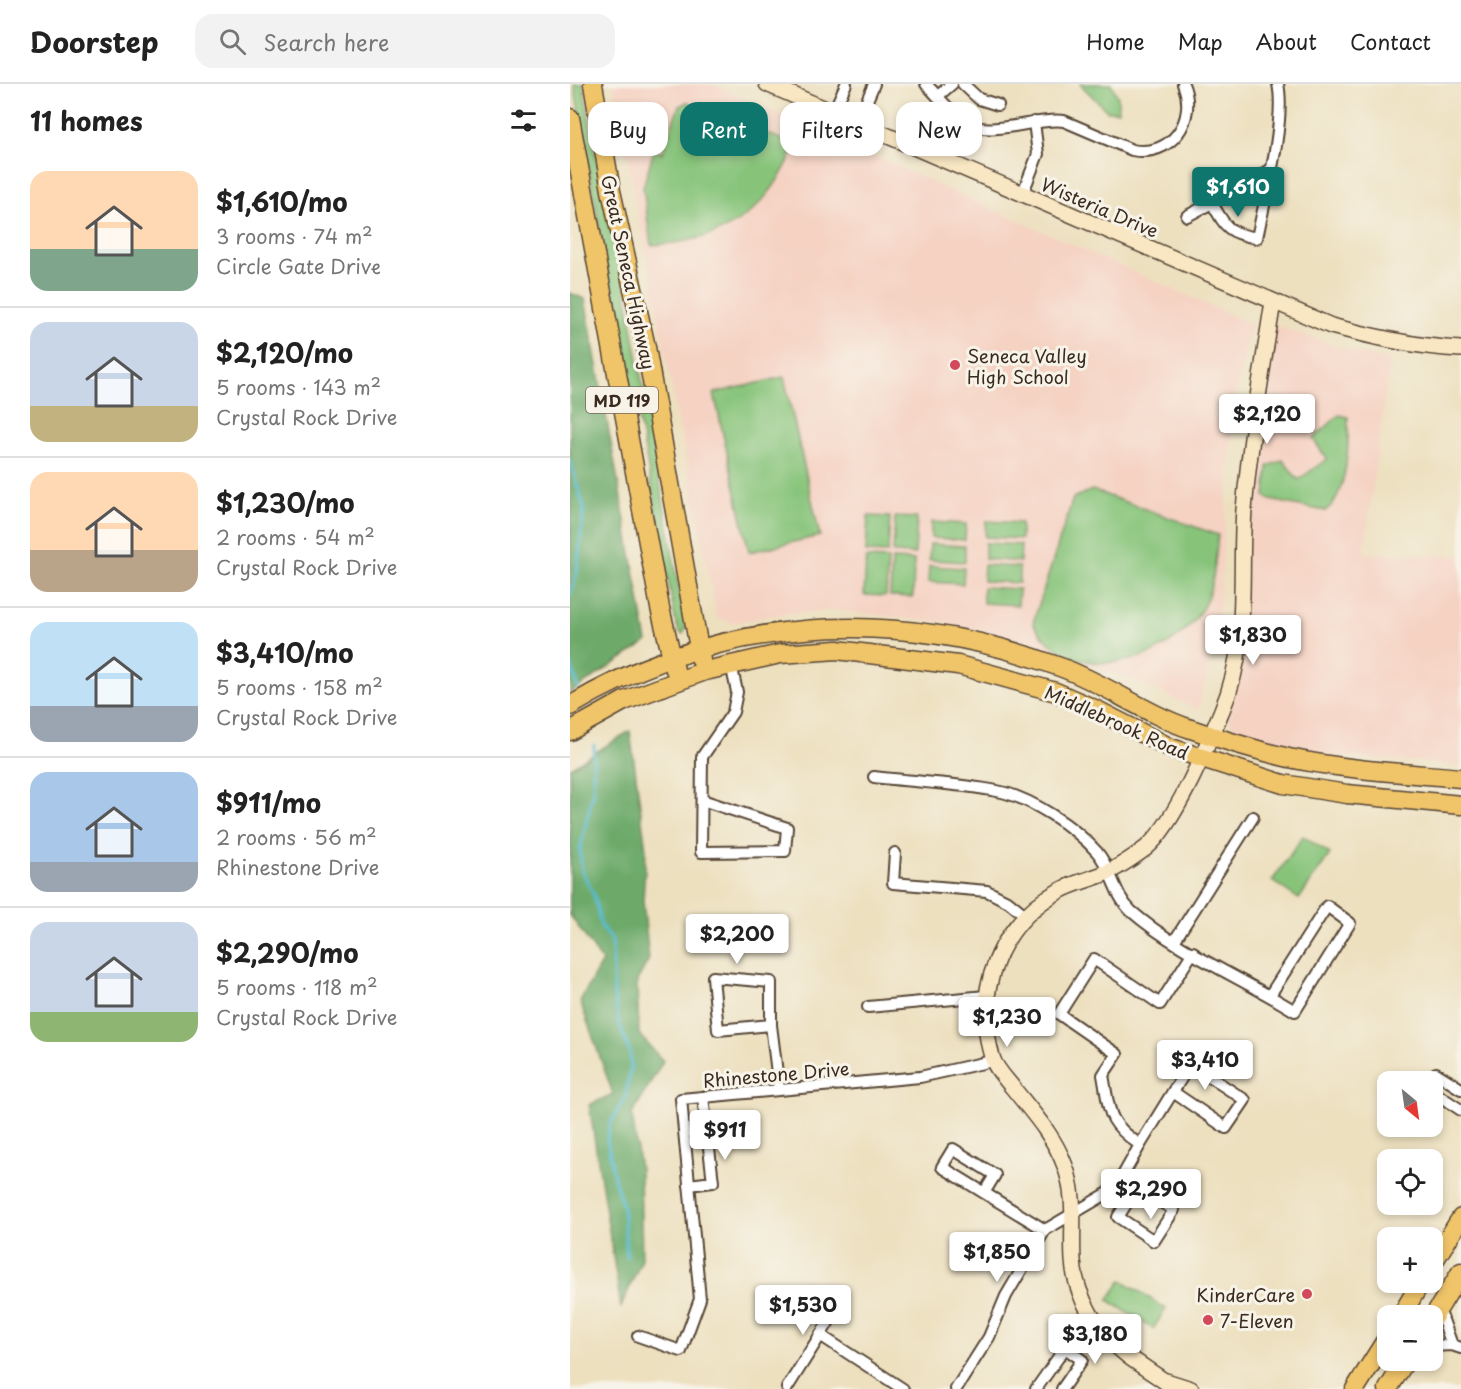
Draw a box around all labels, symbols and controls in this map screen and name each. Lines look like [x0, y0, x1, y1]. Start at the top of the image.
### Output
search box [195, 14, 615, 68]
text: Doorstep [30, 20, 159, 63]
icon: search [216, 25, 249, 58]
text: Search here [264, 25, 389, 58]
text: Home [1086, 25, 1145, 57]
text: Map [1178, 25, 1223, 57]
text: About [1256, 25, 1317, 57]
text: Contact [1350, 25, 1431, 57]
text: 11 homes [30, 101, 143, 140]
chip: Buy [588, 102, 668, 156]
chip: Rent [680, 102, 768, 156]
chip: Filters [780, 102, 884, 156]
chip: New [896, 102, 982, 156]
icon: filters [507, 104, 540, 137]
pin: $1,610 [1189, 167, 1287, 218]
street label: Wisteria Drive [1037, 170, 1163, 244]
text: $1,610 [1206, 171, 1270, 201]
street label: Great Seneca Highway [595, 172, 663, 372]
text: $1,610/mo [216, 182, 348, 221]
icon: home [78, 195, 150, 267]
text: 3 rooms · 74 m² [216, 221, 373, 251]
text: Circle Gate Drive [216, 251, 381, 281]
text: $2,120/mo [216, 333, 353, 372]
place label: Seneca Valley High School [967, 342, 1087, 390]
icon: home [78, 346, 150, 418]
marker: Seneca Valley High School [948, 358, 962, 372]
text: 5 rooms · 143 m² [216, 372, 381, 402]
road number: MD 119 [586, 387, 658, 413]
pin: $2,120 [1218, 394, 1316, 445]
text: $2,120 [1233, 398, 1301, 428]
text: Crystal Rock Drive [216, 402, 397, 432]
text: $1,230/mo [216, 483, 354, 522]
icon: home [78, 496, 150, 568]
text: 2 rooms · 54 m² [216, 522, 375, 552]
text: Crystal Rock Drive [216, 552, 397, 582]
pin: $1,830 [1204, 615, 1302, 666]
text: $1,830 [1219, 619, 1287, 649]
text: $3,410/mo [216, 633, 354, 672]
icon: home [78, 646, 150, 718]
text: 5 rooms · 158 m² [216, 672, 383, 702]
street label: Middlebrook Road [1041, 678, 1193, 766]
text: Crystal Rock Drive [216, 702, 397, 732]
text: $911/mo [216, 783, 321, 822]
icon: home [78, 796, 150, 868]
text: 2 rooms · 56 m² [216, 822, 377, 852]
text: Rhinestone Drive [216, 852, 379, 882]
pin: $2,200 [688, 914, 786, 965]
text: $2,200 [700, 918, 774, 948]
text: $2,290/mo [216, 933, 359, 972]
icon: home [78, 946, 150, 1018]
text: 5 rooms · 118 m² [216, 972, 378, 1002]
pin: $1,230 [958, 997, 1056, 1048]
text: $1,230 [973, 1001, 1041, 1031]
text: Crystal Rock Drive [216, 1002, 397, 1032]
pin: $3,410 [1156, 1040, 1254, 1091]
text: $3,410 [1171, 1044, 1239, 1074]
street label: Rhinestone Drive [702, 1054, 850, 1094]
north arrow [1377, 1071, 1443, 1137]
map controls [1377, 1071, 1443, 1371]
pin: $911 [689, 1110, 761, 1161]
text: $911 [704, 1114, 746, 1144]
button: locate [1377, 1149, 1443, 1215]
pin: $2,290 [1102, 1169, 1200, 1220]
text: $2,290 [1115, 1173, 1187, 1203]
button: + [1377, 1227, 1443, 1293]
pin: $1,850 [948, 1232, 1046, 1283]
text: $1,850 [963, 1236, 1031, 1266]
place label: KinderCare [1196, 1281, 1295, 1308]
pin: $1,530 [754, 1285, 852, 1336]
marker: KinderCare [1300, 1287, 1314, 1301]
text: $1,530 [769, 1289, 837, 1319]
button: − [1377, 1305, 1443, 1371]
place label: 7-Eleven [1220, 1307, 1294, 1334]
marker: 7-Eleven [1201, 1313, 1215, 1327]
pin: $3,180 [1046, 1314, 1144, 1365]
text: $3,180 [1062, 1318, 1128, 1348]

